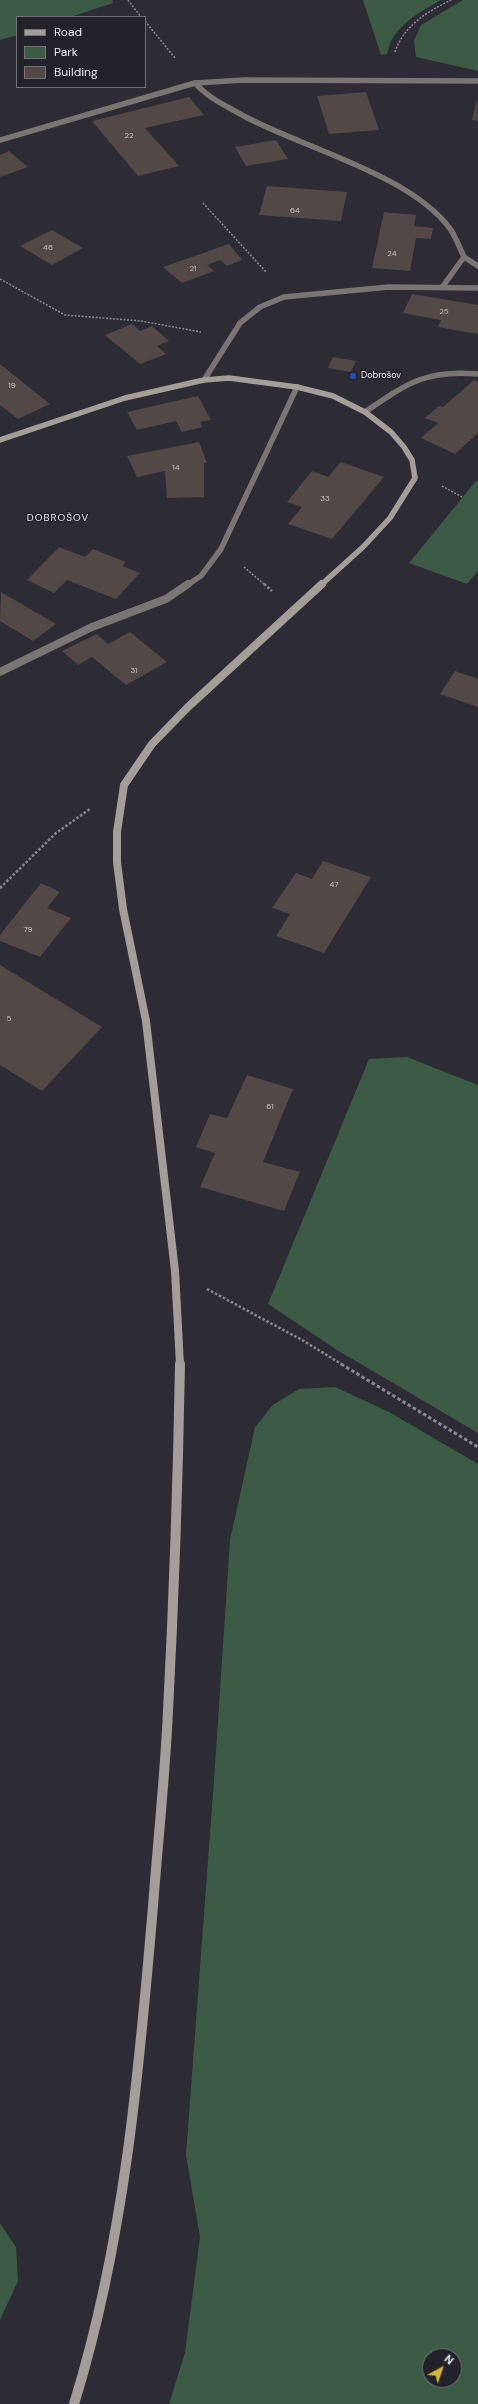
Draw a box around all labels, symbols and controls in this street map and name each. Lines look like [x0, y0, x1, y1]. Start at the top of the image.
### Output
legend [16, 16, 146, 88]
text: Road [54, 24, 82, 40]
text: Park [54, 44, 78, 60]
text: Building [54, 64, 98, 80]
house number: 22 [124, 131, 134, 141]
house number: 64 [290, 206, 300, 216]
house number: 46 [43, 243, 53, 253]
house number: 24 [387, 249, 397, 259]
house number: 21 [189, 264, 197, 274]
house number: 25 [439, 307, 449, 317]
marker: Dobrošov [348, 371, 358, 381]
place label: Dobrošov [361, 371, 401, 381]
house number: 19 [8, 381, 16, 391]
house number: 14 [172, 463, 180, 473]
house number: 33 [320, 494, 330, 504]
district label: DOBROŠOV [27, 512, 89, 524]
house number: 31 [130, 666, 138, 676]
house number: 47 [329, 880, 339, 890]
house number: 79 [23, 925, 33, 935]
house number: 5 [7, 1014, 11, 1024]
house number: 61 [266, 1102, 274, 1112]
north arrow [422, 2348, 462, 2388]
text: N [441, 2352, 457, 2368]

